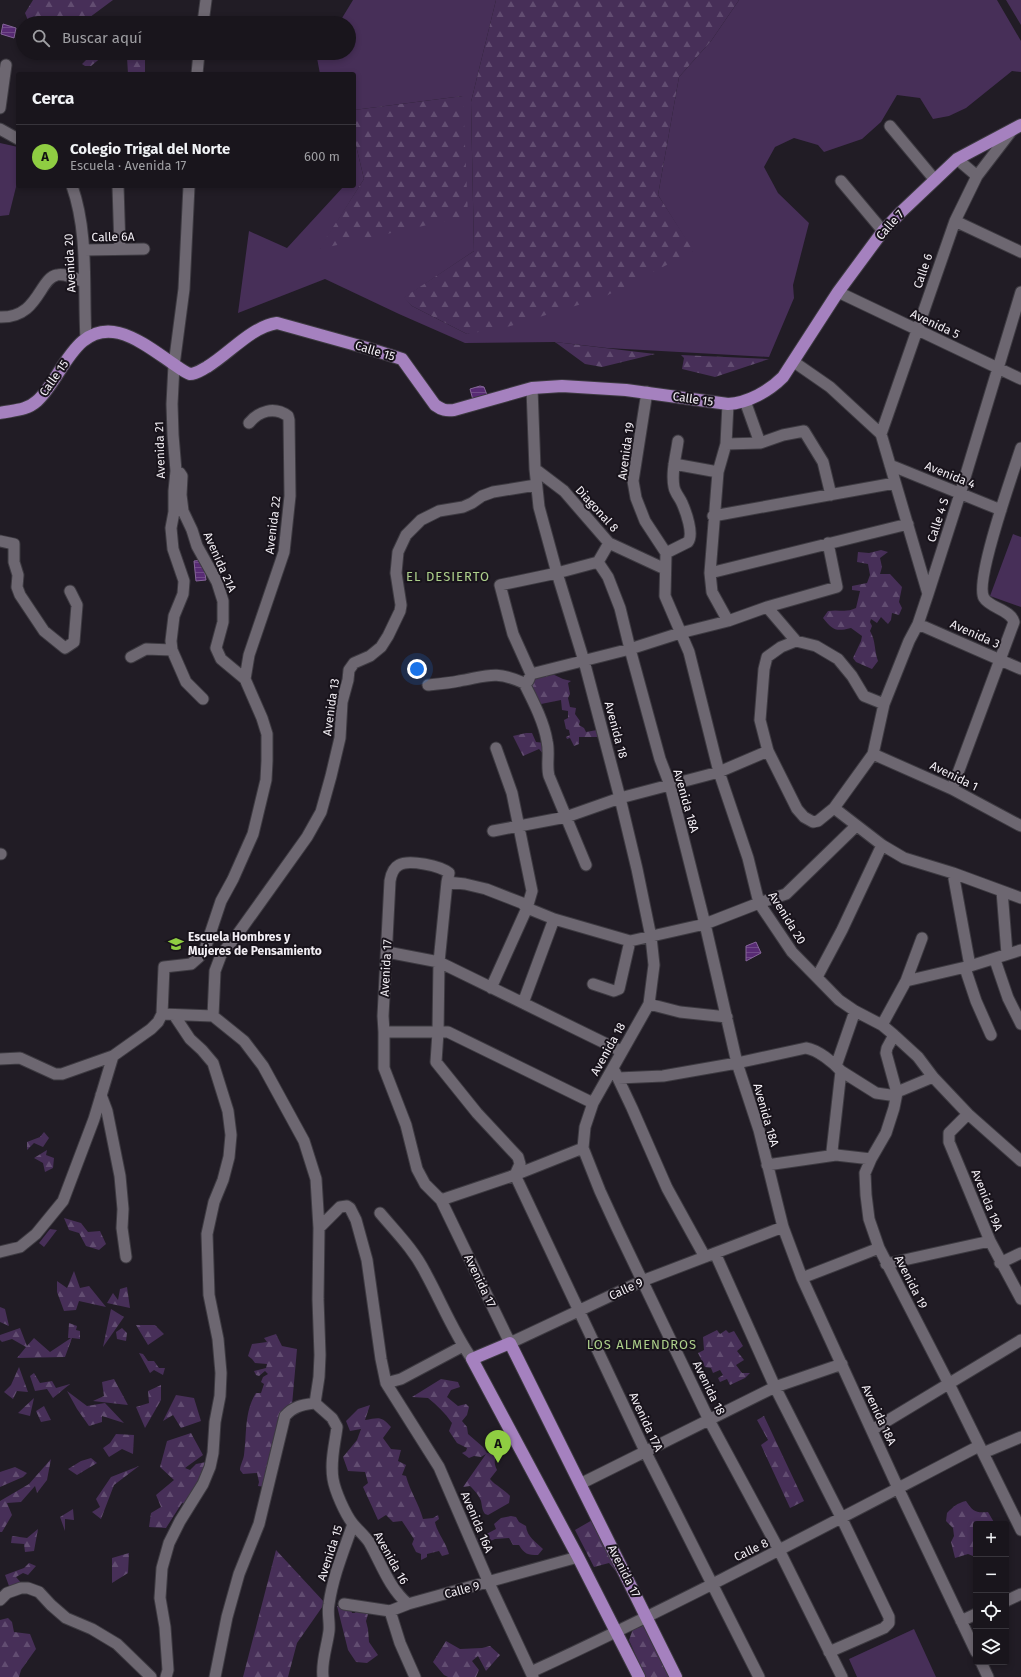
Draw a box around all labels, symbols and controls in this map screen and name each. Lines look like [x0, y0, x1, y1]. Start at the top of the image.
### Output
search box [16, 16, 356, 60]
icon: search [30, 27, 52, 49]
text: Buscar aquí [62, 29, 142, 47]
text: Cerca [32, 88, 74, 109]
text: Colegio Trigal del Norte [70, 140, 230, 158]
text: A [41, 149, 49, 164]
text: 600 m [304, 149, 340, 164]
text: Escuela · Avenida 17 [70, 158, 186, 173]
street label: Calle 7 [873, 207, 907, 243]
street label: Calle 6A [91, 230, 135, 244]
street label: Avenida 20 [61, 233, 79, 293]
street label: Calle 6 [911, 252, 935, 290]
street label: Avenida 5 [908, 307, 962, 341]
street label: Calle 15 [353, 338, 397, 364]
street label: Calle 15 [37, 357, 71, 399]
street label: Calle 15 [672, 389, 714, 409]
street label: Avenida 21 [152, 421, 168, 479]
street label: Avenida 19 [615, 421, 637, 481]
street label: Avenida 4 [923, 459, 978, 492]
street label: Diagonal 8 [573, 483, 622, 535]
street label: Avenida 22 [262, 495, 284, 555]
street label: Calle 4 S [924, 496, 952, 544]
street label: Avenida 21A [201, 530, 240, 594]
district label: EL DESIERTO [406, 569, 490, 584]
street label: Avenida 3 [948, 617, 1002, 651]
your location [407, 659, 427, 679]
street label: Avenida 13 [320, 677, 342, 737]
street label: Avenida 18 [602, 700, 630, 760]
street label: Avenida 1 [928, 758, 980, 794]
street label: Avenida 18A [670, 768, 702, 834]
street label: Avenida 20 [765, 889, 809, 947]
place label: Escuela Hombres y Mujeres de Pensamiento [188, 930, 322, 958]
school or university icon: Escuela Hombres y Mujeres de Pensamiento [167, 935, 185, 953]
street label: Avenida 17 [378, 939, 394, 997]
street label: Avenida 18 [588, 1020, 628, 1078]
street label: Avenida 18A [750, 1082, 782, 1148]
street label: Avenida 19A [968, 1167, 1006, 1233]
street label: Avenida 17 [461, 1252, 499, 1310]
street label: Avenida 19 [892, 1253, 930, 1311]
street label: Calle 9 [607, 1275, 645, 1303]
district label: LOS ALMENDROS [587, 1337, 697, 1352]
street label: Avenida 18 [690, 1359, 728, 1418]
street label: Avenida 18A [859, 1382, 899, 1448]
street label: Avenida 17A [626, 1390, 666, 1454]
pin: A [485, 1430, 511, 1463]
street label: Avenida 16A [458, 1489, 496, 1555]
map controls [973, 1521, 1009, 1665]
button: + [973, 1521, 1009, 1557]
street label: Avenida 15 [314, 1523, 346, 1583]
street label: Avenida 16 [371, 1529, 411, 1587]
street label: Calle 8 [732, 1536, 771, 1564]
street label: Avenida 17 [605, 1542, 643, 1600]
button: − [973, 1557, 1009, 1593]
street label: Calle 9 [443, 1579, 481, 1601]
button: locate [973, 1593, 1009, 1629]
button: layers [973, 1629, 1009, 1665]

